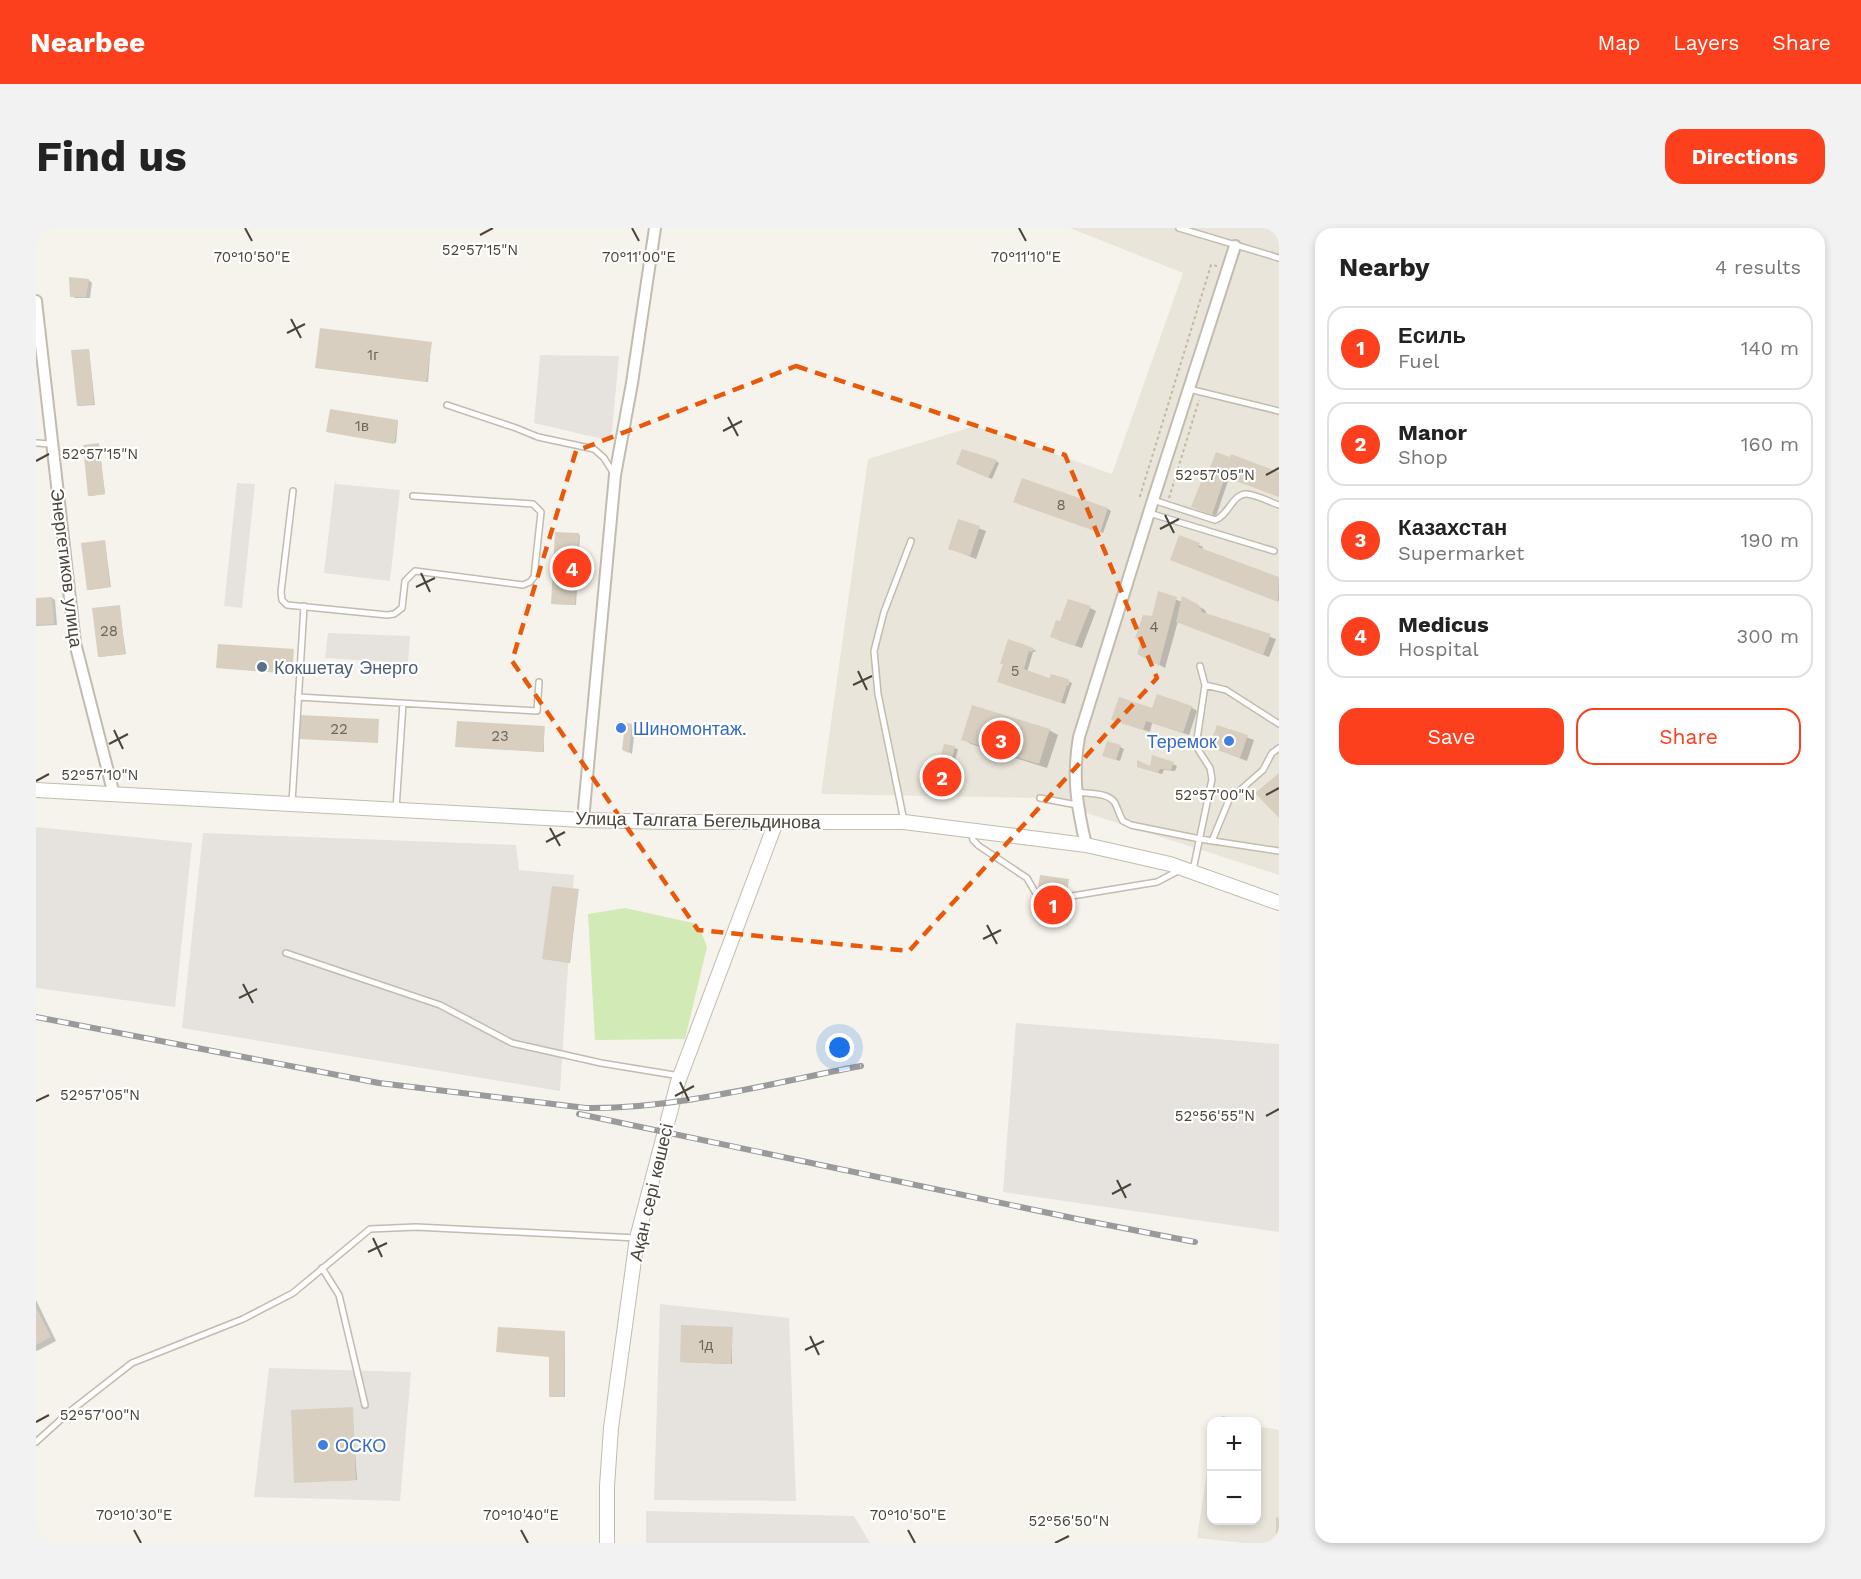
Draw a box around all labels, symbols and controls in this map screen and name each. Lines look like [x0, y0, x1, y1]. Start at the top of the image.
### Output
text: Nearbee [30, 26, 145, 59]
text: Map [1597, 30, 1640, 55]
text: Layers [1673, 30, 1739, 55]
text: Share [1772, 30, 1831, 55]
button: Directions [1665, 129, 1825, 184]
text: Find us [36, 132, 187, 181]
text: 52°57'15"N [442, 241, 518, 259]
text: 70°10'50"E [214, 248, 290, 266]
text: 70°11'00"E [602, 248, 676, 266]
text: 70°11'10"E [991, 248, 1061, 266]
text: Nearby [1339, 252, 1430, 282]
text: 4 results [1715, 255, 1801, 279]
text: Есиль [1398, 323, 1466, 348]
text: 1 [1356, 336, 1365, 360]
text: 140 m [1741, 336, 1799, 360]
house number: 1г [367, 346, 379, 364]
text: Fuel [1398, 349, 1439, 373]
house number: 1в [355, 417, 369, 435]
text: Manor [1398, 420, 1467, 445]
text: 2 [1355, 432, 1366, 456]
text: 160 m [1741, 432, 1799, 456]
text: 52°57'15"N [62, 445, 138, 463]
text: Shop [1398, 445, 1448, 469]
text: 52°57'05"N [1175, 466, 1255, 484]
street label: Энергетиков улица [47, 487, 87, 650]
house number: 8 [1056, 496, 1066, 514]
text: Казахстан [1398, 515, 1507, 540]
text: 3 [1355, 528, 1366, 552]
text: 190 m [1741, 528, 1799, 552]
text: Supermarket [1398, 541, 1524, 565]
pin: 4 [552, 546, 592, 590]
text: Medicus [1398, 612, 1489, 637]
house number: 4 [1149, 618, 1159, 636]
house number: 28 [100, 622, 118, 640]
text: 4 [1354, 624, 1367, 648]
text: 300 m [1737, 624, 1799, 648]
text: Hospital [1398, 637, 1479, 661]
place label: Кокшетау Энерго [274, 657, 418, 678]
marker: Кокшетау Энерго [255, 660, 269, 674]
house number: 5 [1011, 662, 1019, 680]
button: Save [1339, 708, 1564, 765]
button: Share [1576, 708, 1801, 765]
place label: Шиномонтаж. [633, 718, 747, 739]
pin: 3 [982, 718, 1020, 762]
house number: 22 [330, 720, 348, 738]
marker: Шиномонтаж. [614, 721, 628, 735]
house number: 23 [491, 727, 509, 745]
place label: Теремок [1147, 731, 1217, 752]
marker: Теремок [1222, 734, 1236, 748]
pin: 2 [922, 754, 962, 800]
text: 52°57'10"N [61, 766, 139, 784]
text: 52°57'00"N [1175, 786, 1255, 804]
street label: Улица Талгата Бегельдинова [575, 807, 822, 833]
pin: 1 [1034, 882, 1072, 928]
your location [825, 1033, 854, 1062]
text: 52°57'05"N [60, 1086, 140, 1104]
text: 52°56'55"N [1175, 1107, 1255, 1125]
street label: Ақан сері көшесі [625, 1121, 677, 1263]
house number: 1д [699, 1336, 714, 1354]
text: 52°57'00"N [60, 1406, 140, 1424]
map controls [1207, 1417, 1261, 1525]
button: + [1207, 1417, 1261, 1471]
place label: ОСКО [335, 1435, 386, 1456]
marker: ОСКО [316, 1438, 330, 1452]
button: − [1207, 1471, 1261, 1525]
text: 70°10'30"E [96, 1506, 172, 1524]
text: 70°10'40"E [483, 1506, 559, 1524]
text: 70°10'50"E [870, 1506, 946, 1524]
text: 52°56'50"N [1029, 1512, 1109, 1530]

